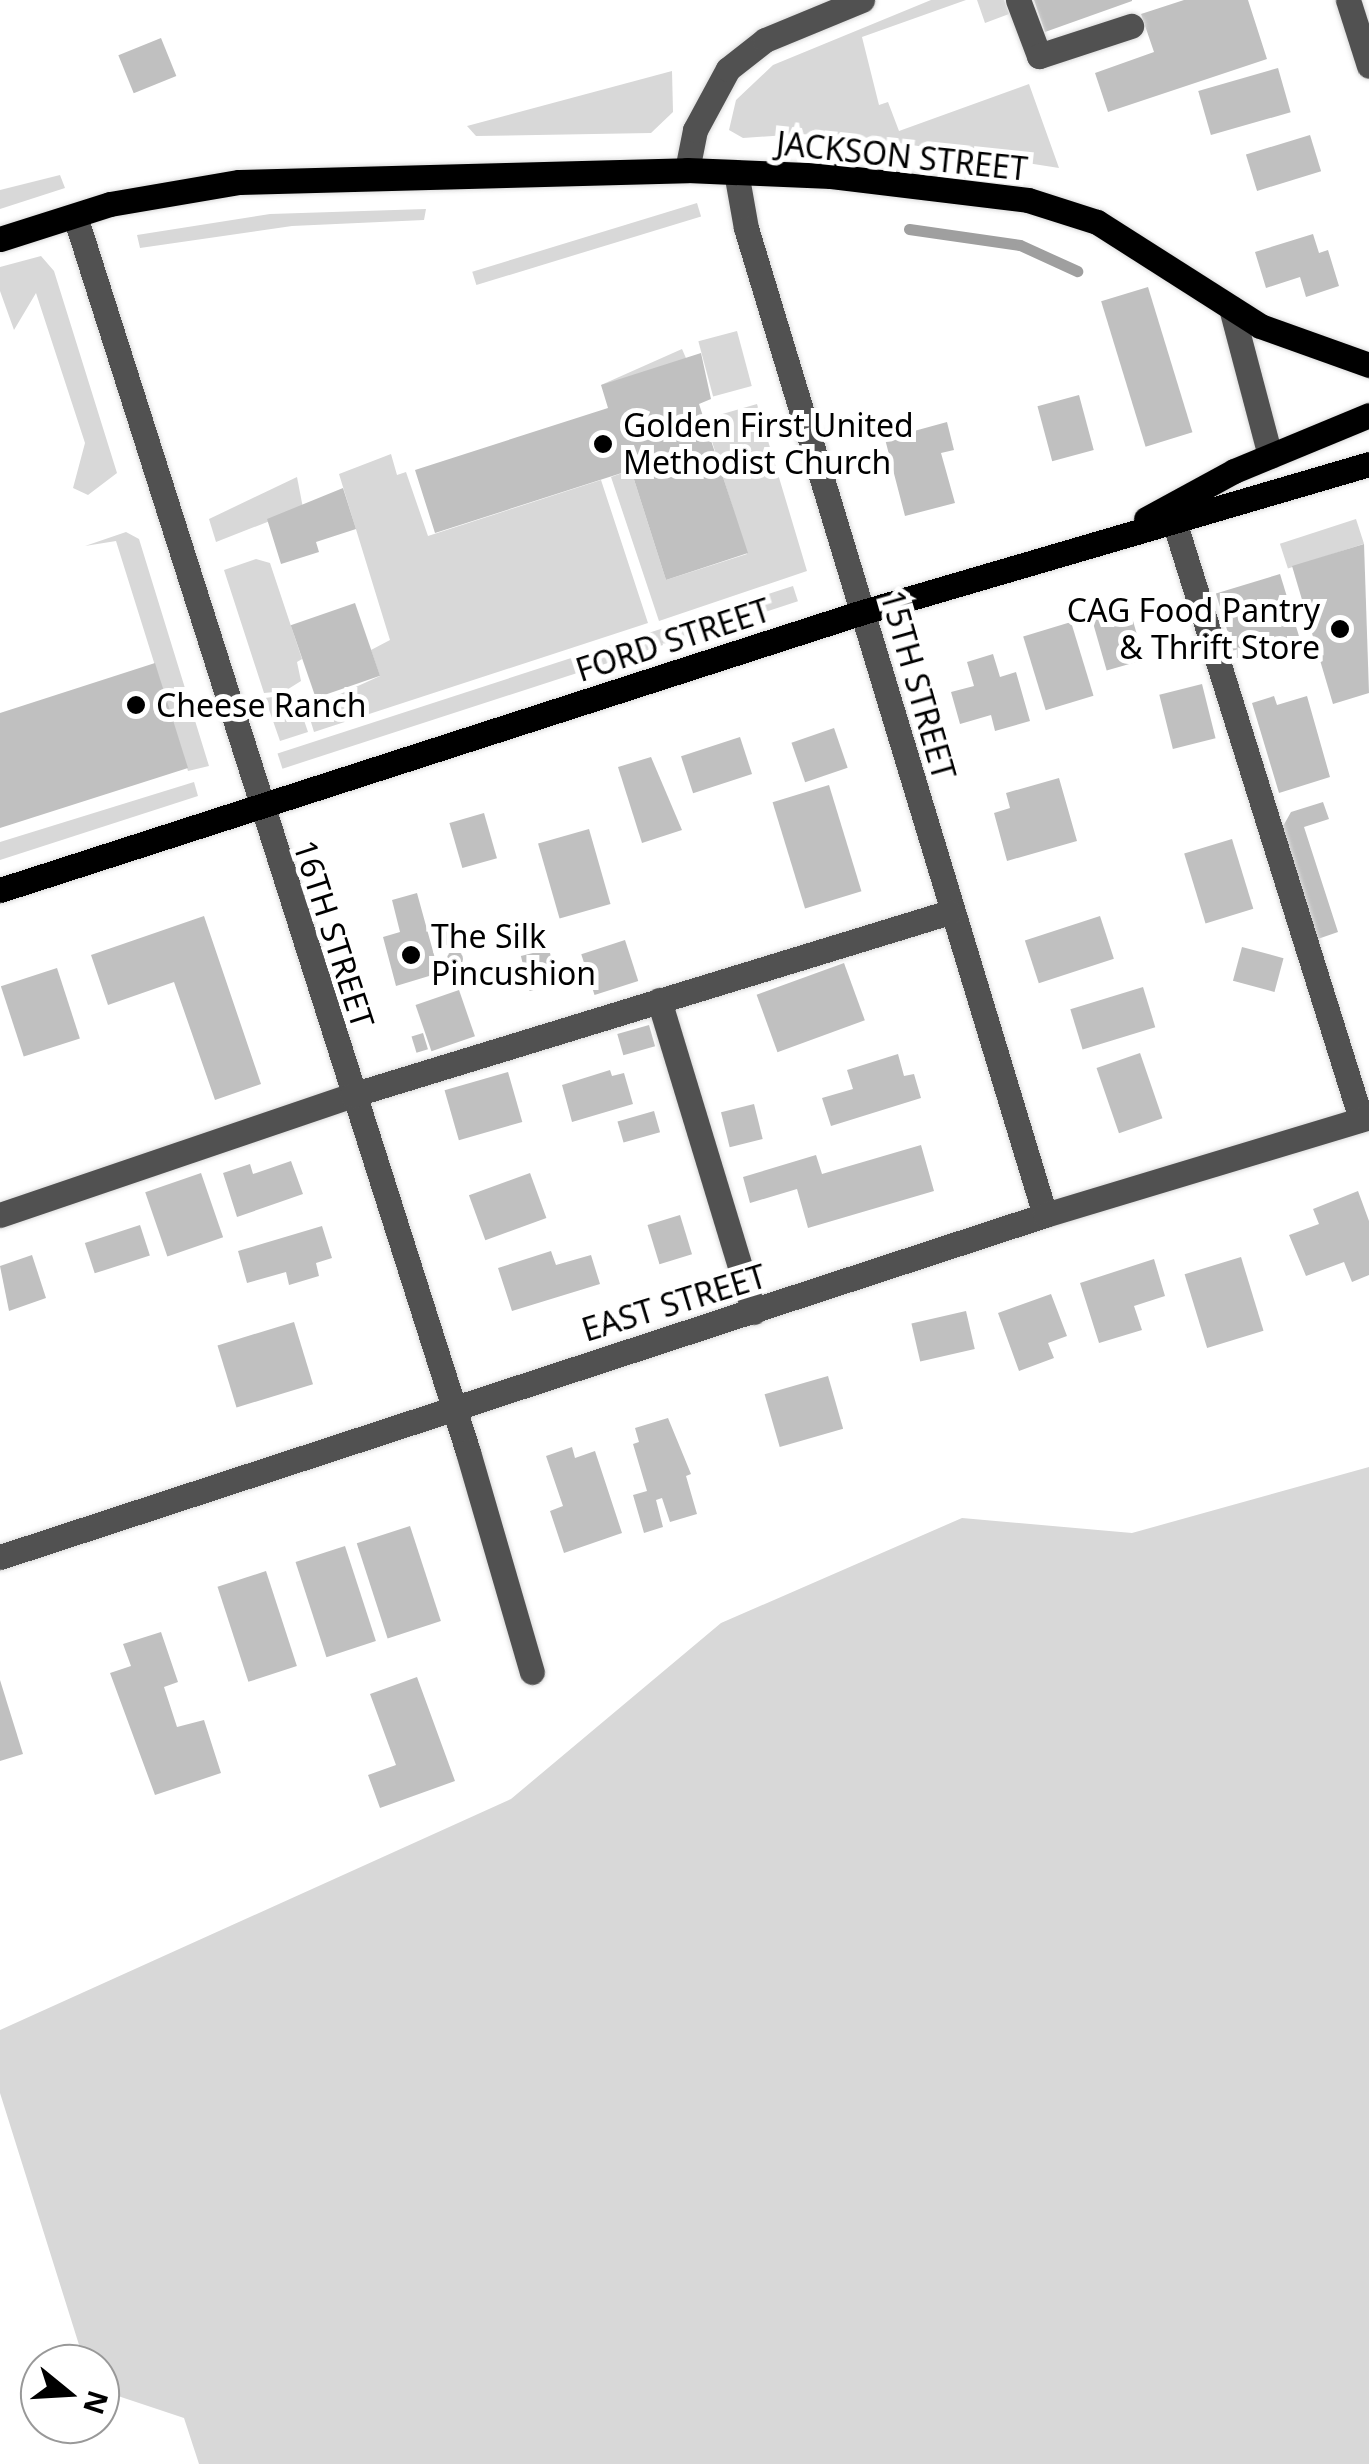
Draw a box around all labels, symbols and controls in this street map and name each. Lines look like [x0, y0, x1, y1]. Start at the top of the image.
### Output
street label: JACKSON STREET [774, 124, 1030, 188]
place label: Golden First United Methodist Church [623, 407, 914, 482]
marker: Golden First United Methodist Church [592, 433, 614, 455]
street label: 15TH STREET [873, 586, 963, 784]
street label: FORD STREET [571, 591, 775, 689]
place label: CAG Food Pantry & Thrift Store [1067, 592, 1320, 667]
marker: CAG Food Pantry & Thrift Store [1329, 618, 1351, 640]
place label: Cheese Ranch [156, 686, 367, 724]
marker: Cheese Ranch [125, 694, 147, 716]
street label: 16TH STREET [286, 835, 382, 1033]
place label: The Silk Pincushion [431, 918, 596, 993]
marker: The Silk Pincushion [400, 944, 422, 966]
street label: EAST STREET [577, 1257, 771, 1349]
north arrow [20, 2344, 120, 2444]
text: N [75, 2386, 118, 2419]

